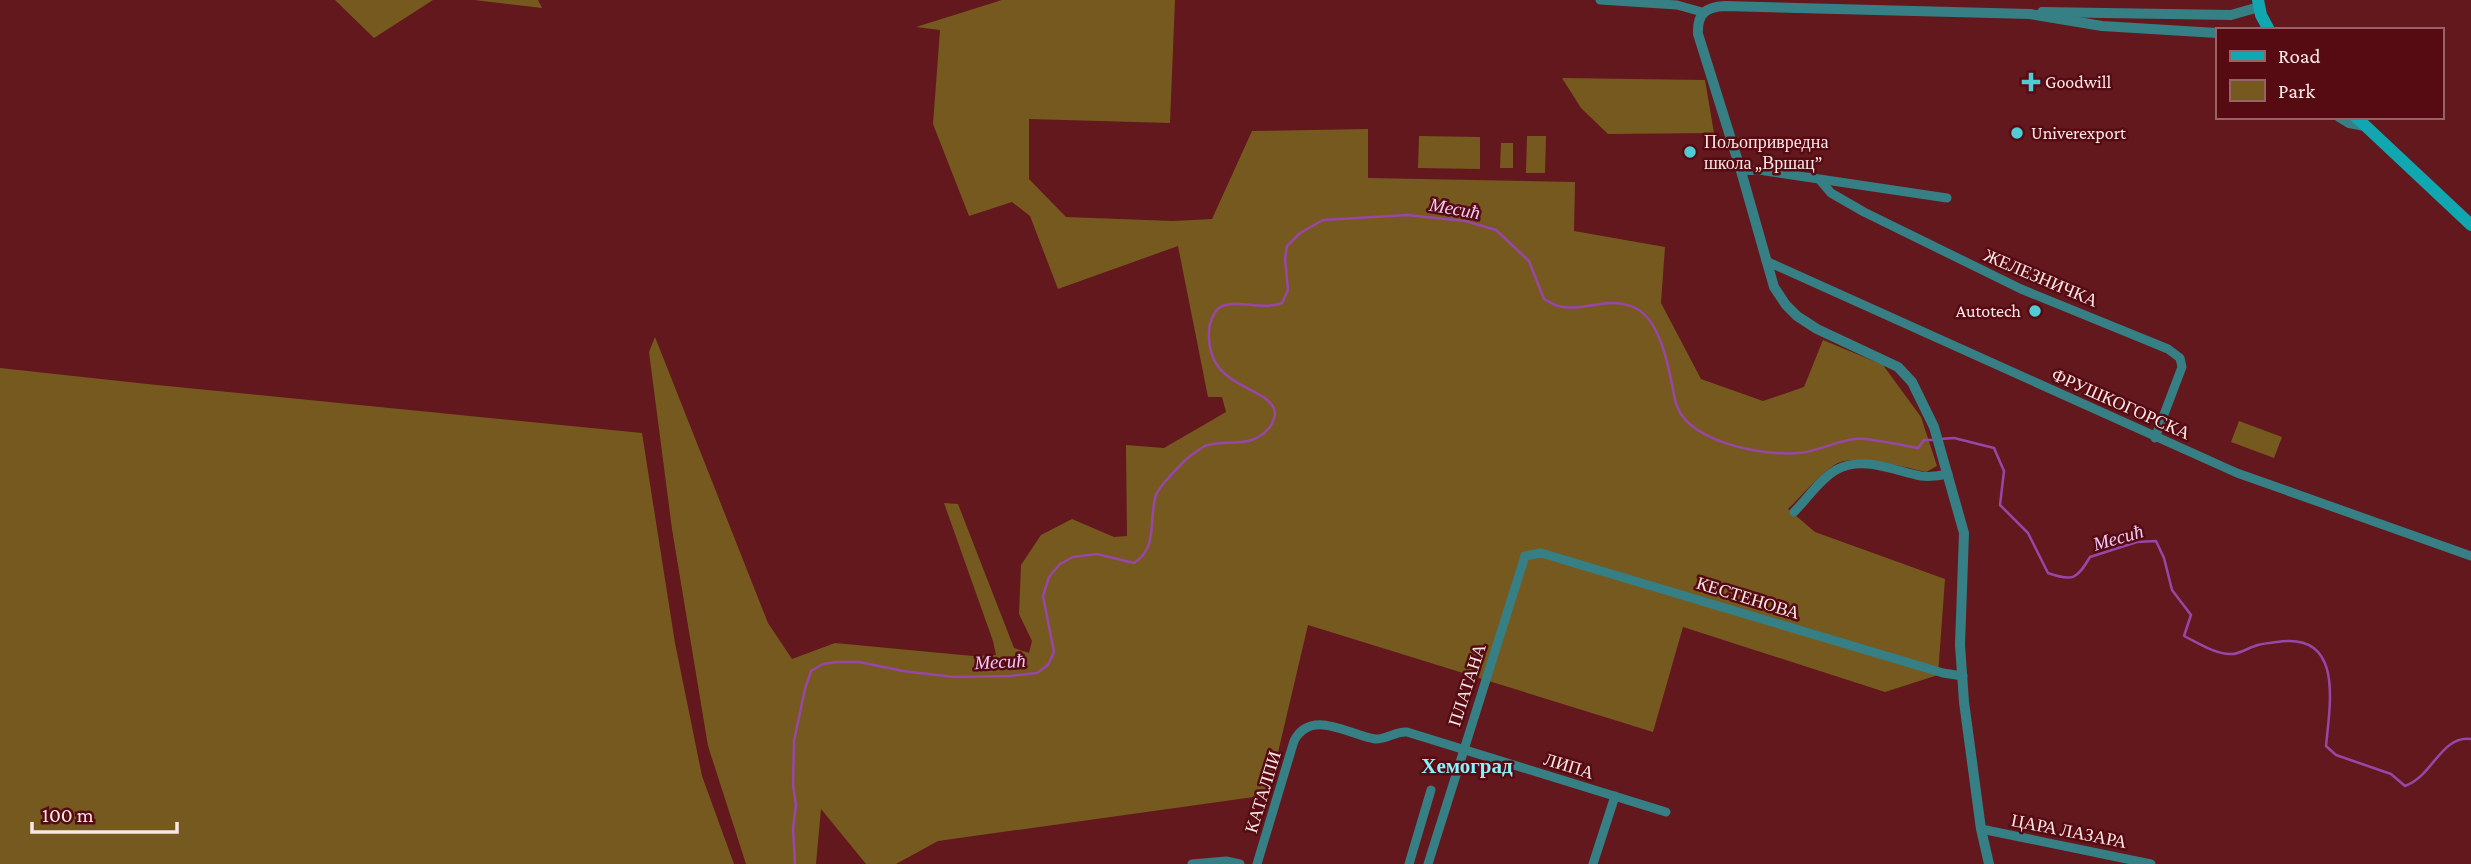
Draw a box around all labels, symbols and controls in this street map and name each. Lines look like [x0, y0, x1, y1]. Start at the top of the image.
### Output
legend [2216, 28, 2443, 119]
text: Road [2278, 44, 2321, 68]
place label: Goodwill [2045, 72, 2111, 92]
marker: Goodwill [2023, 74, 2039, 90]
text: Park [2278, 79, 2315, 103]
place label: Univerexport [2031, 123, 2127, 143]
marker: Univerexport [2009, 125, 2025, 141]
place label: Пољопривредна школа „Вршац” [1704, 132, 1828, 173]
marker: Пољопривредна школа „Вршац” [1682, 144, 1698, 160]
water label: Месић [1427, 194, 1482, 223]
street label: ЖЕЛЕЗНИЧКА [1981, 245, 2101, 311]
place label: Autotech [1956, 301, 2021, 321]
marker: Autotech [2027, 303, 2043, 319]
street label: ФРУШКОГОРСКА [2049, 364, 2193, 444]
water label: Месић [2090, 520, 2146, 555]
street label: КЕСТЕНОВА [1694, 573, 1802, 623]
street label: ПЛАТАНА [1444, 641, 1490, 729]
water label: Месић [973, 650, 1026, 673]
street label: КАТАЛПИ [1241, 749, 1285, 835]
street label: ЛИПА [1542, 749, 1596, 783]
district label: Хемоград [1421, 754, 1513, 778]
scale bar [32, 790, 177, 834]
text: 100 m [42, 803, 94, 827]
street label: ЦАРА ЛАЗАРА [2009, 810, 2129, 852]

